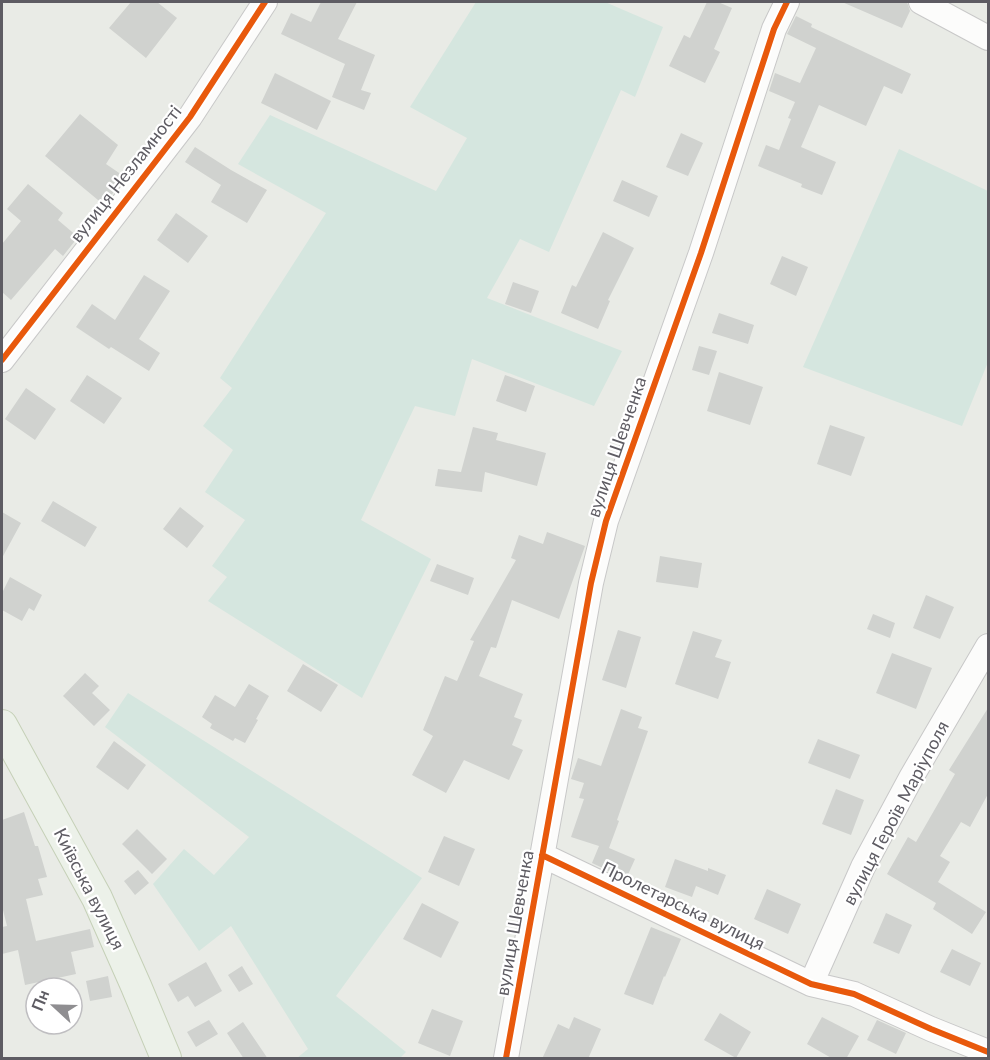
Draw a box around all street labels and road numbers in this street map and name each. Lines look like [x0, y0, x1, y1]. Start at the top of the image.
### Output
street label: вулиця Незламності [65, 100, 186, 246]
street label: вулиця Шевченка [582, 374, 650, 520]
street label: вулиця Героїв Маріуполя [837, 717, 953, 908]
street label: Київська вулиця [50, 824, 130, 953]
street label: вулиця Шевченка [490, 848, 538, 997]
street label: Пролетарська вулиця [598, 856, 769, 954]

